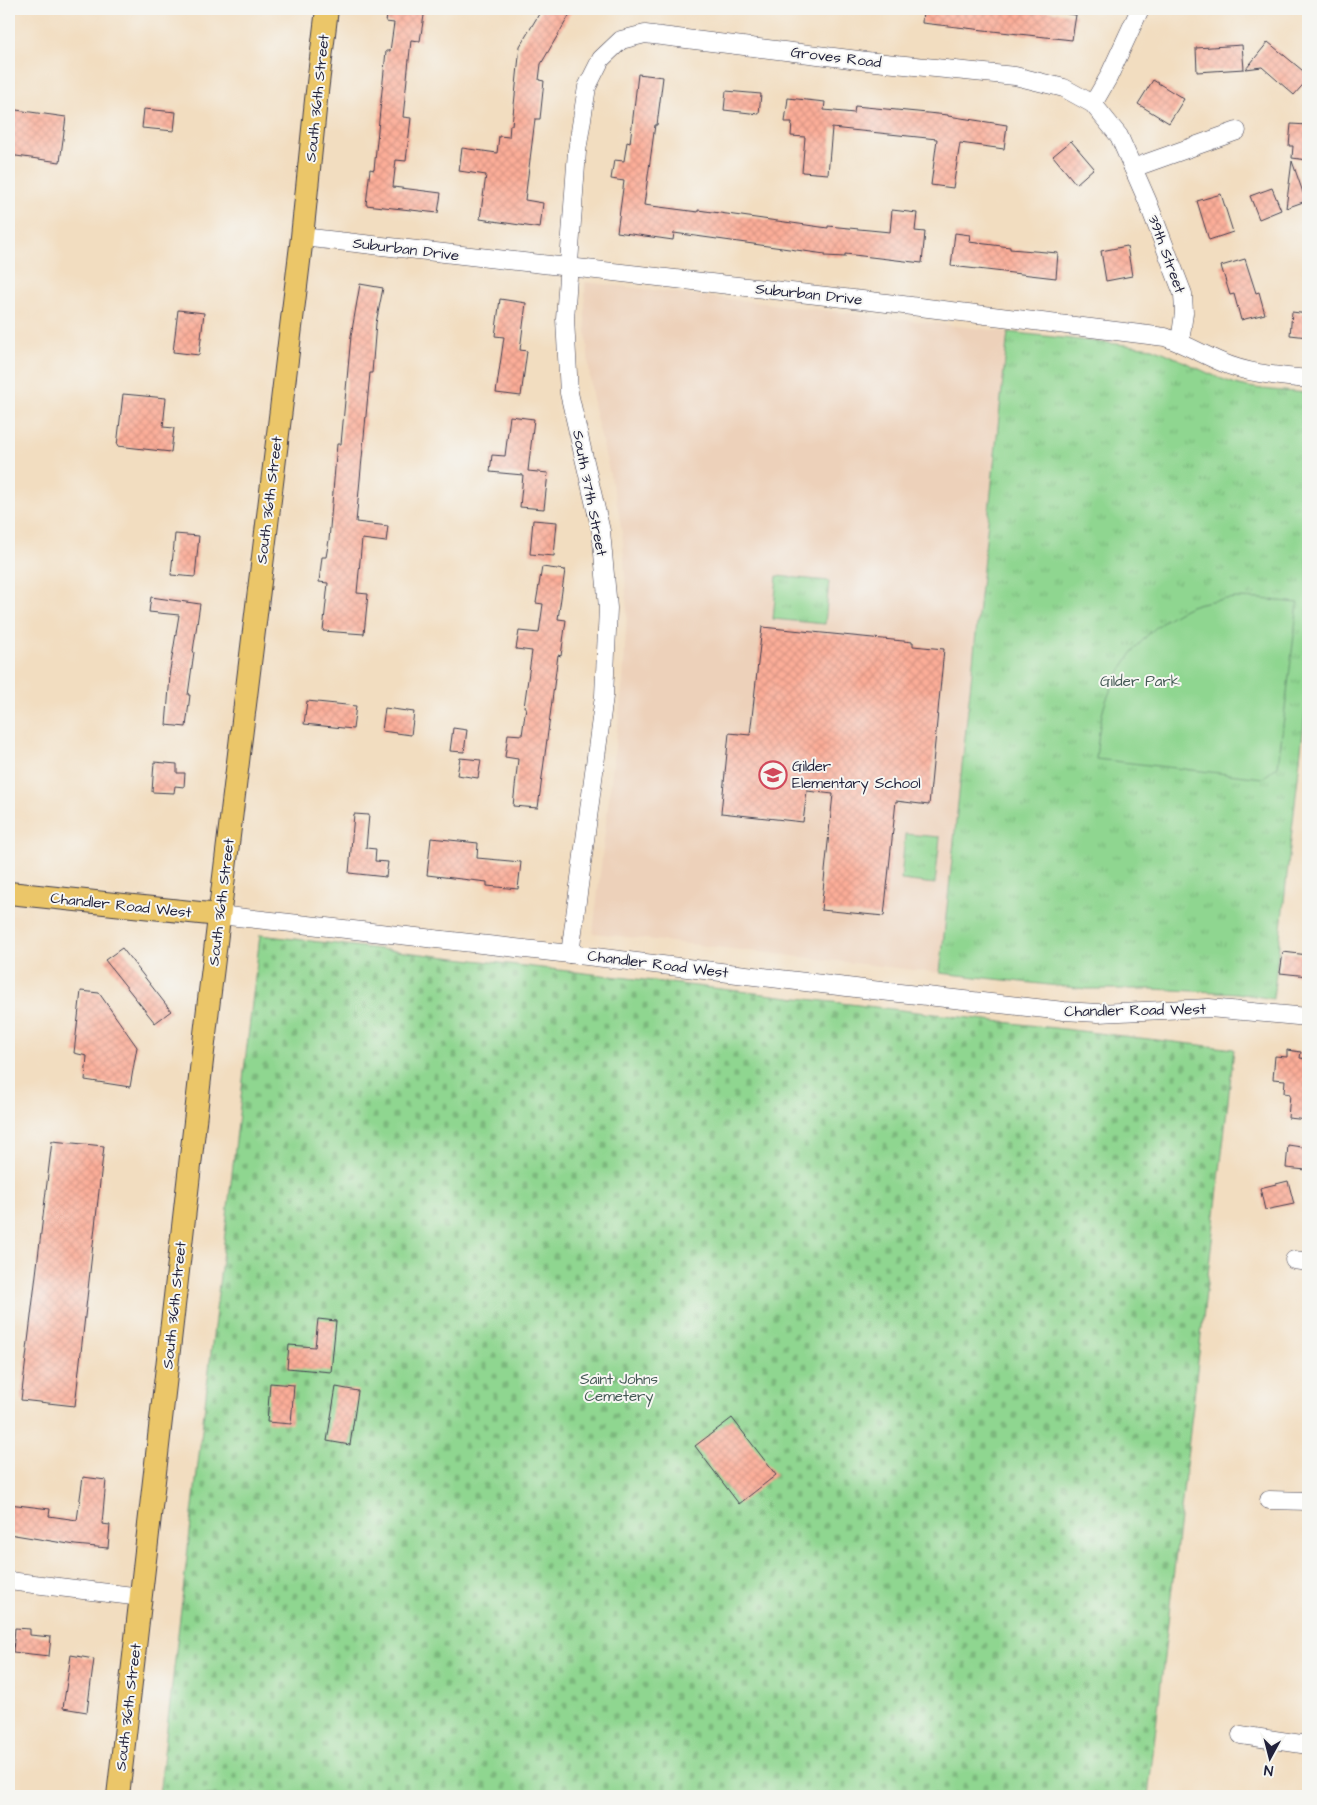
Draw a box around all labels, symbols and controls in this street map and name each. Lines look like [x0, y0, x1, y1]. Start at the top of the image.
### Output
street label: South 36th Street [300, 33, 335, 163]
street label: Groves Road [790, 42, 883, 73]
street label: 39th Street [1143, 212, 1190, 296]
street label: Suburban Drive [351, 233, 460, 266]
street label: Suburban Drive [754, 278, 863, 311]
street label: South 37th Street [567, 428, 612, 558]
street label: South 36th Street [251, 435, 288, 565]
park label: Gilder Park [1100, 671, 1180, 692]
place label: Gilder Elementary School [792, 756, 921, 795]
school or university icon: Gilder Elementary School [758, 760, 788, 790]
street label: South 36th Street [203, 837, 240, 967]
street label: Chandler Road West [49, 888, 193, 923]
street label: Chandler Road West [586, 945, 730, 984]
street label: Chandler Road West [1064, 999, 1206, 1022]
street label: South 36th Street [157, 1240, 192, 1370]
park label: Saint Johns Cemetery [580, 1369, 658, 1408]
street label: South 36th Street [110, 1642, 147, 1772]
north arrow [1244, 1732, 1294, 1782]
text: N [1263, 1759, 1274, 1780]

